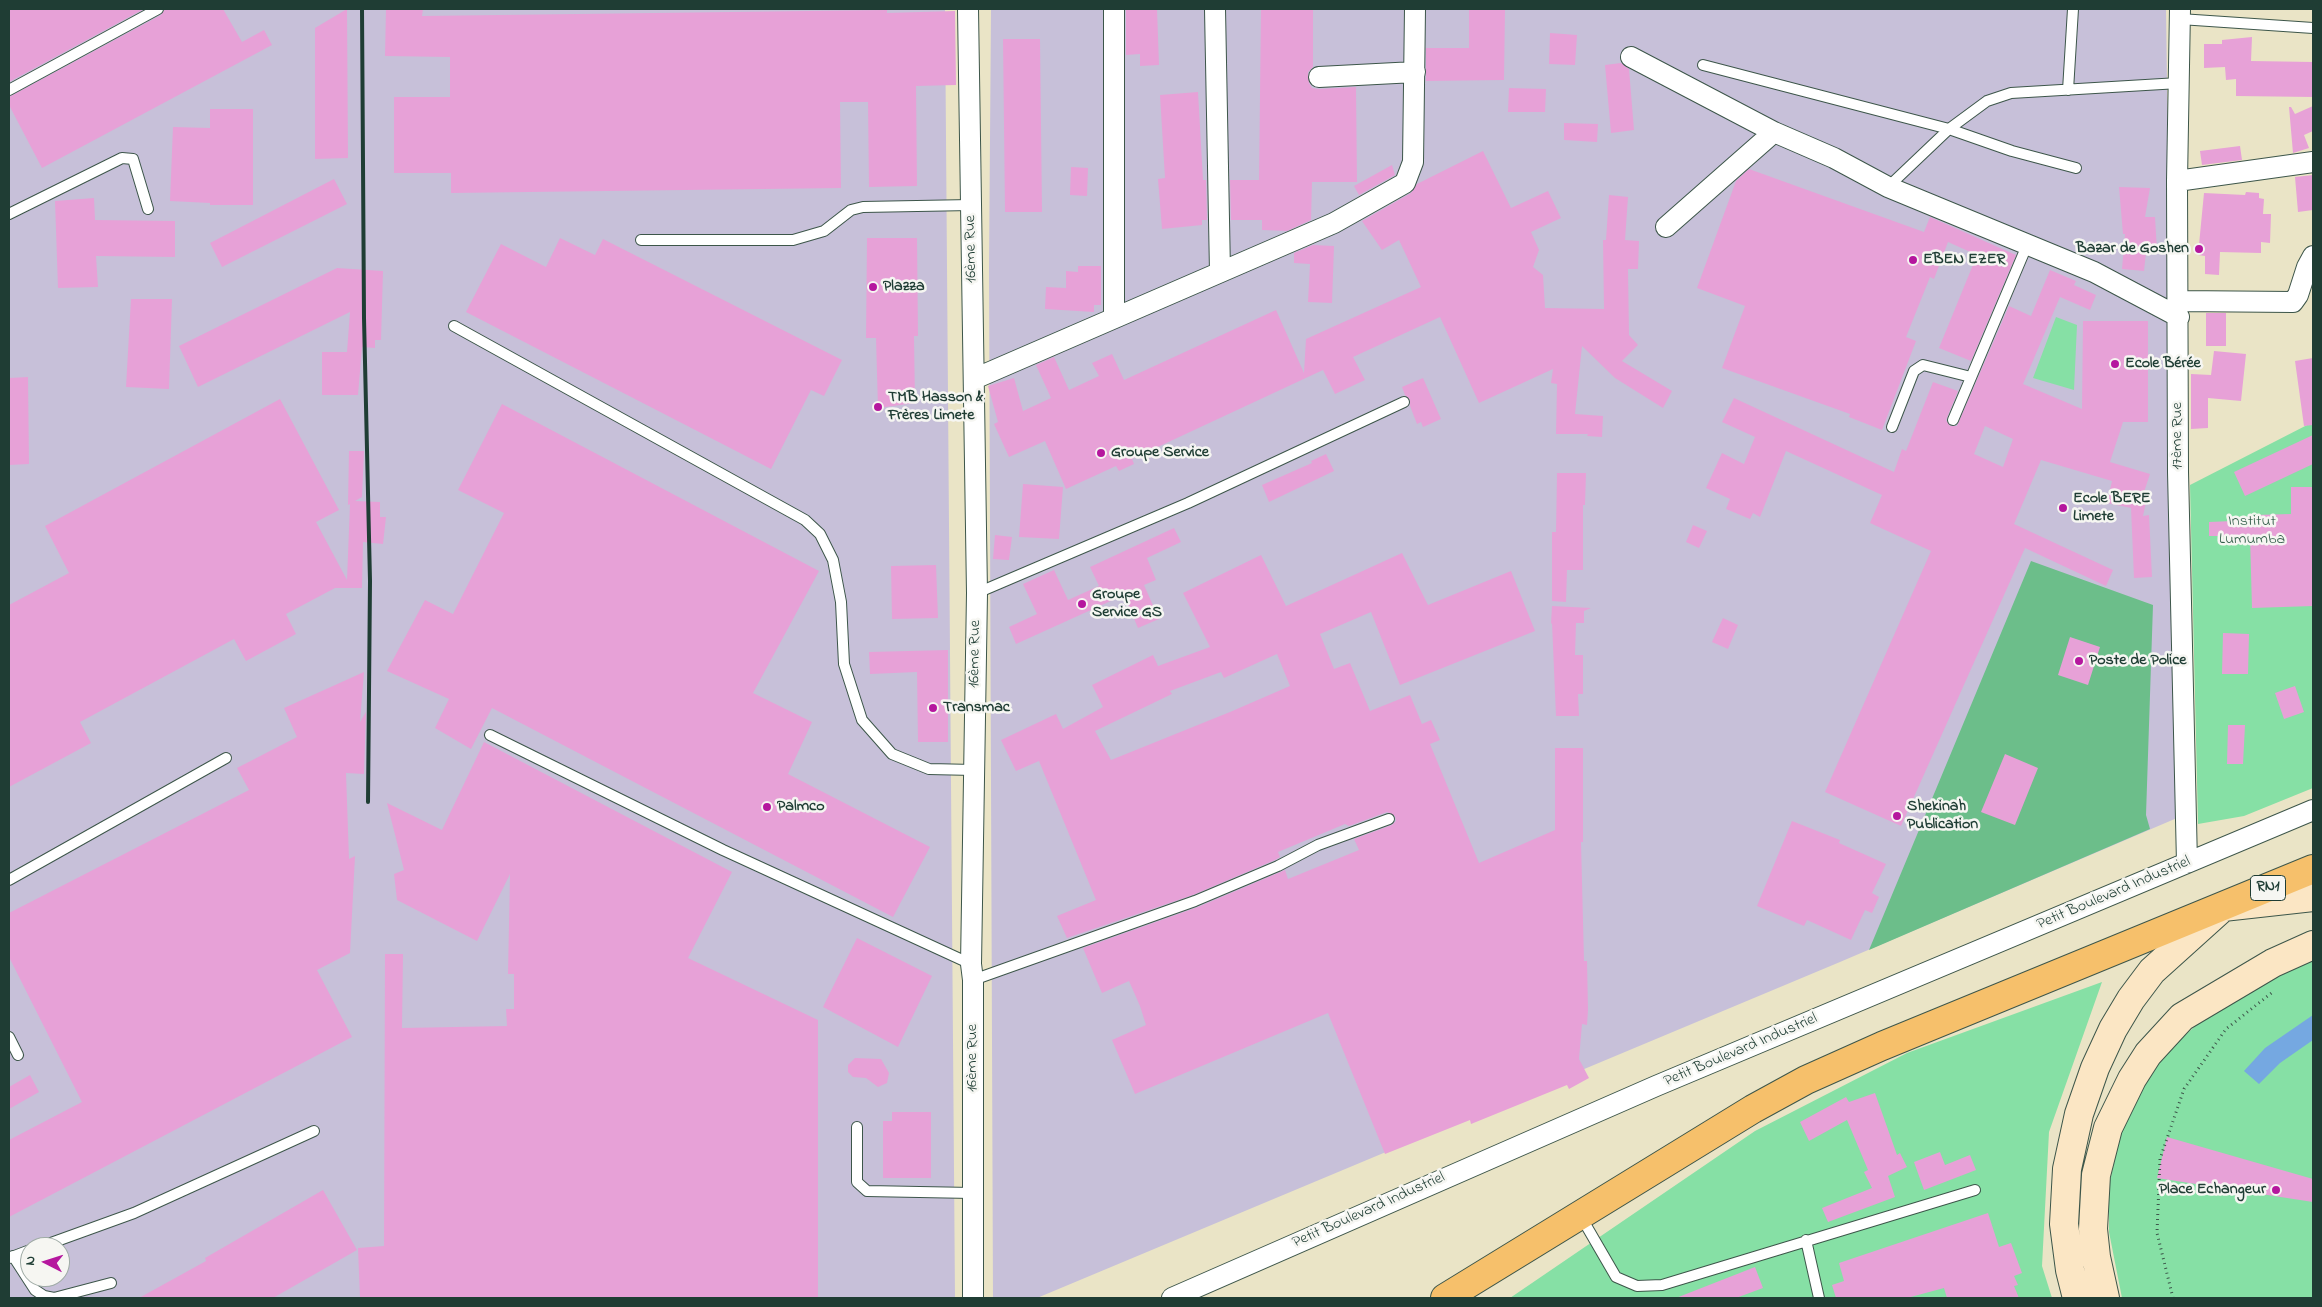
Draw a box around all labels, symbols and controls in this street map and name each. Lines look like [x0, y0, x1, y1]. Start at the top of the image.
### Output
street label: 16ème Rue [962, 215, 982, 283]
place label: Bazar de Goshen [2076, 239, 2189, 259]
marker: Bazar de Goshen [2193, 243, 2205, 255]
place label: EBEN EZER [1923, 250, 2005, 270]
marker: EBEN EZER [1907, 254, 1919, 266]
place label: Plazza [883, 277, 925, 297]
marker: Plazza [867, 281, 879, 293]
place label: Ecole Bérée [2125, 354, 2201, 374]
marker: Ecole Bérée [2109, 358, 2121, 370]
place label: TMB Hasson & Frères Limete [888, 388, 983, 426]
marker: TMB Hasson & Frères Limete [872, 401, 884, 413]
street label: 17ème Rue [2168, 402, 2188, 470]
place label: Groupe Service [1111, 443, 1209, 463]
marker: Groupe Service [1095, 447, 1107, 459]
place label: Ecole BERE Limete [2073, 489, 2151, 527]
marker: Ecole BERE Limete [2057, 502, 2069, 514]
park label: Institut Lumumba [2219, 512, 2285, 550]
place label: Groupe Service GS [1092, 585, 1162, 623]
marker: Groupe Service GS [1076, 598, 1088, 610]
street label: 16ème Rue [966, 620, 986, 688]
place label: Poste de Police [2089, 651, 2186, 671]
marker: Poste de Police [2073, 655, 2085, 667]
place label: Transmac [943, 698, 1010, 718]
marker: Transmac [927, 702, 939, 714]
place label: Palmco [777, 797, 824, 817]
place label: Shekinah Publication [1907, 797, 1978, 835]
marker: Palmco [761, 801, 773, 813]
marker: Shekinah Publication [1891, 810, 1903, 822]
street label: Petit Boulevard Industriel [2034, 853, 2194, 935]
road number: RN1 [2250, 876, 2286, 900]
street label: Petit Boulevard Industriel [1661, 1010, 1821, 1092]
street label: 16ème Rue [963, 1024, 983, 1092]
street label: Petit Boulevard Industriel [1290, 1169, 1448, 1253]
place label: Place Echangeur [2159, 1180, 2266, 1200]
marker: Place Echangeur [2270, 1184, 2282, 1196]
north arrow [20, 1237, 70, 1287]
text: N [20, 1255, 41, 1266]

